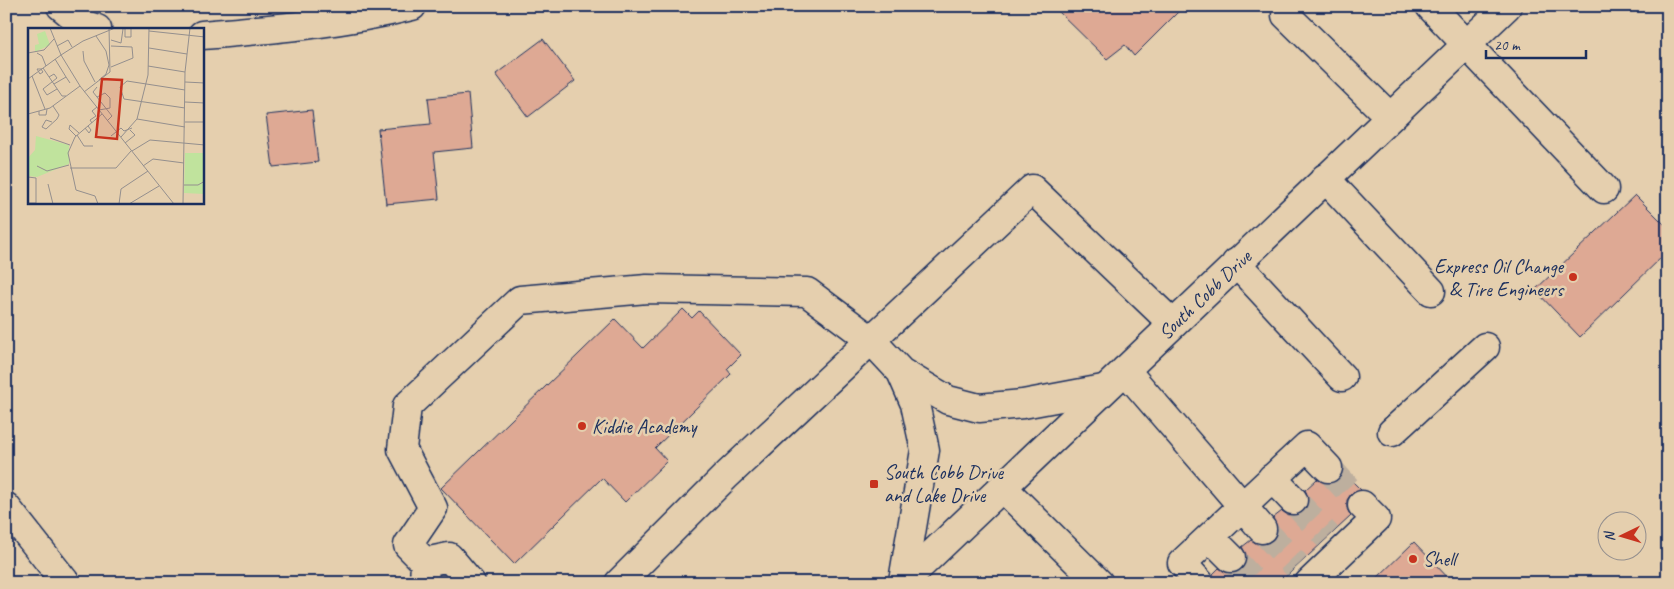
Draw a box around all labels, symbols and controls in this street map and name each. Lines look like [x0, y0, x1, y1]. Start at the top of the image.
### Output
inset map [28, 28, 204, 204]
scale bar [1486, 28, 1586, 60]
text: 20 m [1494, 36, 1521, 55]
street label: South Cobb Drive [1153, 244, 1258, 345]
place label: Express Oil Change & Tire Engineers [1434, 254, 1565, 302]
marker: Express Oil Change & Tire Engineers [1567, 271, 1579, 283]
place label: Kiddie Academy [592, 414, 699, 439]
marker: Kiddie Academy [576, 420, 588, 432]
place label: South Cobb Drive and Lake Drive [884, 460, 1005, 508]
marker: South Cobb Drive and Lake Drive [868, 478, 880, 490]
north arrow [1596, 512, 1646, 562]
text: N [1600, 530, 1618, 542]
place label: Shell [1423, 547, 1459, 572]
marker: Shell [1407, 553, 1419, 565]

